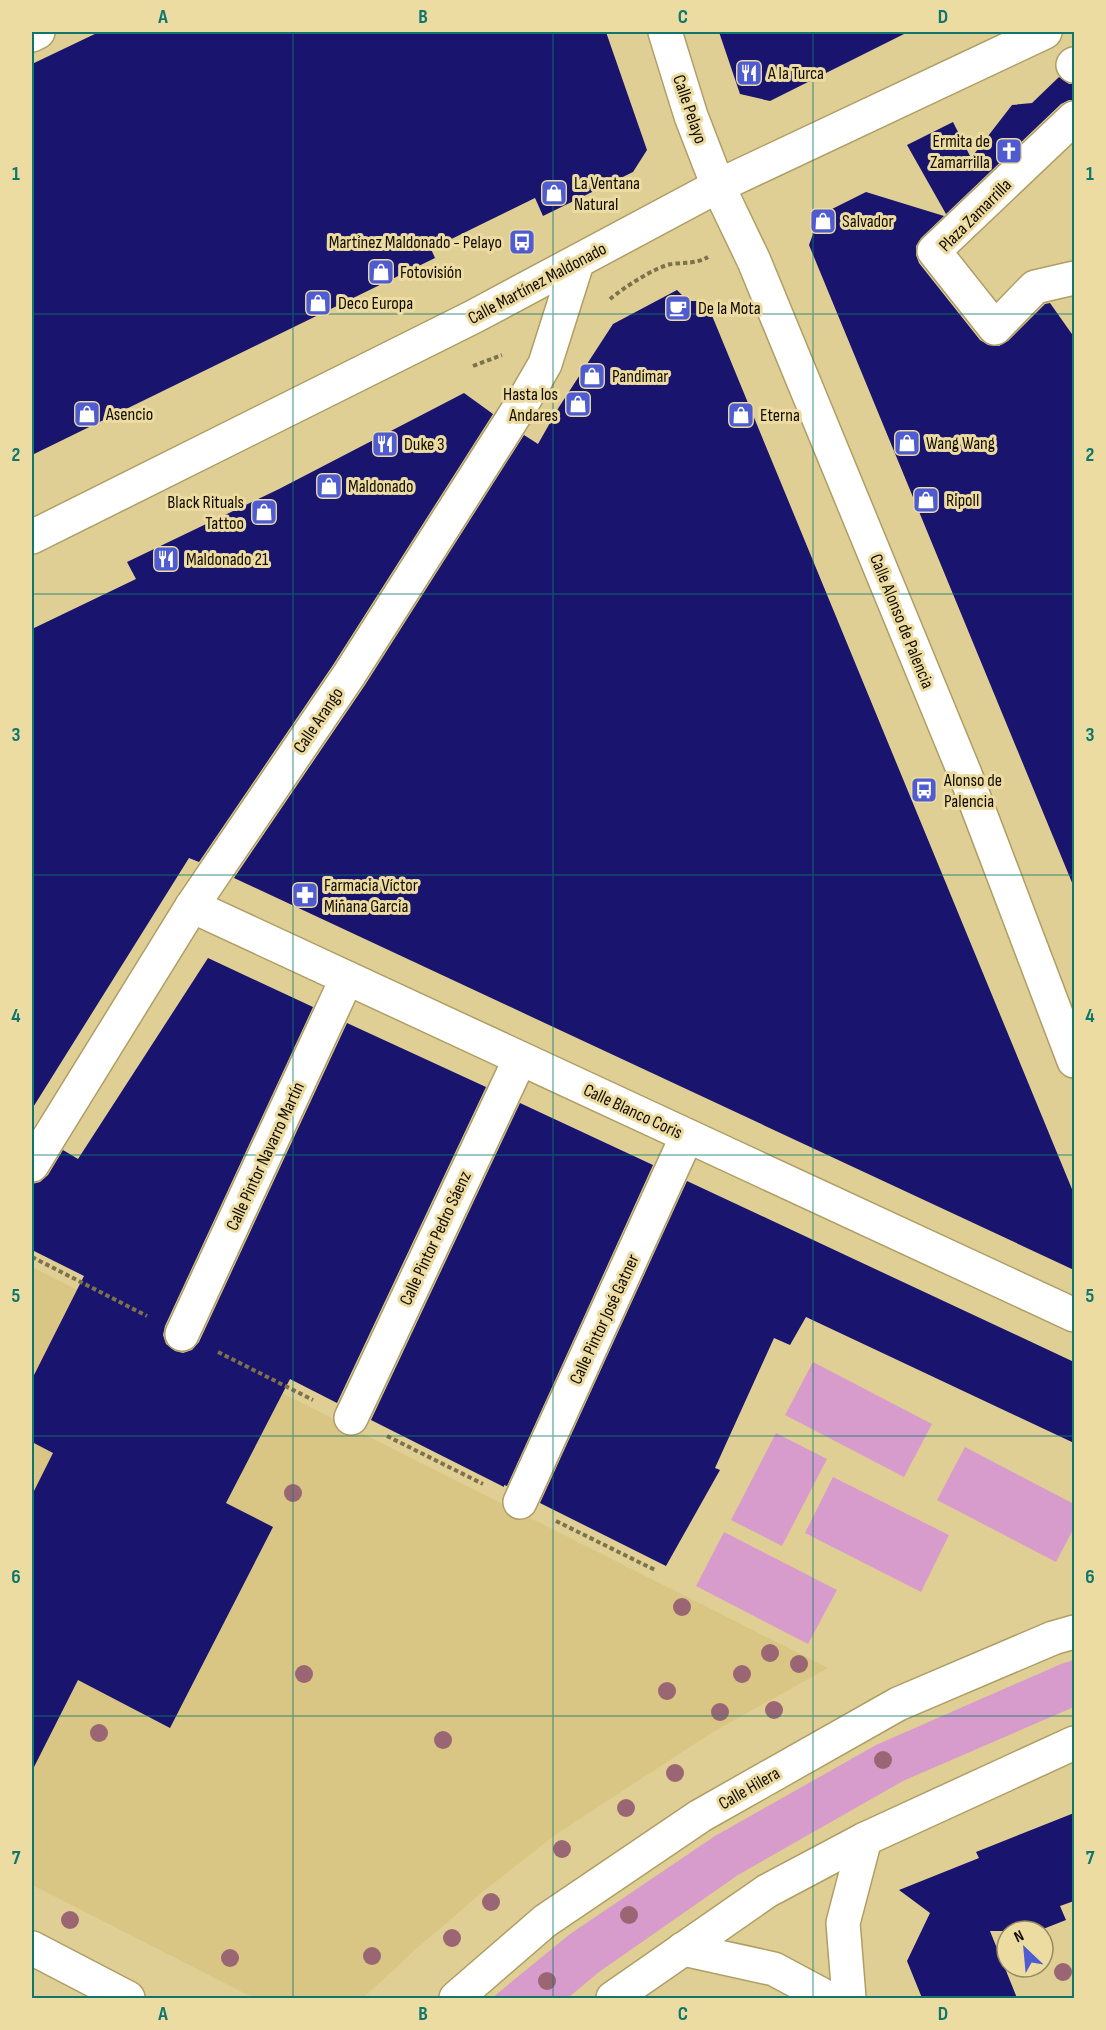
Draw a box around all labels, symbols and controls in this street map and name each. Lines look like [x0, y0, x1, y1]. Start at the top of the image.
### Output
text: A [157, 5, 168, 29]
text: B [418, 5, 428, 29]
text: C [678, 5, 688, 29]
text: D [938, 5, 948, 29]
restaurant icon: A la Turca [734, 58, 764, 88]
place label: A la Turca [767, 63, 824, 84]
street label: Calle Pelayo [668, 72, 711, 146]
place label: Ermita de Zamarrilla [930, 131, 990, 173]
church icon: Ermita de Zamarrilla [994, 136, 1024, 166]
text: 1 [12, 162, 20, 186]
text: 1 [1086, 162, 1094, 186]
place label: La Ventana Natural [574, 173, 640, 215]
street label: Plaza Zamarrilla [935, 175, 1016, 256]
shop icon: La Ventana Natural [539, 178, 569, 208]
shop icon: Salvador [808, 206, 838, 236]
place label: Salvador [842, 211, 894, 232]
bus stop icon: Martínez Maldonado - Pelayo [507, 227, 537, 257]
place label: Martínez Maldonado - Pelayo [329, 232, 502, 253]
street label: Calle Martínez Maldonado [464, 238, 610, 329]
shop icon: Fotovisión [366, 257, 396, 287]
place label: Fotovisión [400, 262, 462, 283]
shop icon: Deco Europa [303, 288, 333, 318]
place label: Deco Europa [338, 293, 413, 314]
cafe icon: De la Mota [663, 293, 693, 323]
place label: De la Mota [698, 298, 761, 319]
shop icon: Pandimar [577, 361, 607, 391]
place label: Pandimar [612, 366, 669, 387]
place label: Hasta los Andares [503, 384, 558, 426]
shop icon: Hasta los Andares [563, 389, 593, 419]
shop icon: Asencio [72, 399, 102, 429]
shop icon: Eterna [726, 400, 756, 430]
place label: Asencio [105, 404, 153, 425]
place label: Eterna [760, 405, 800, 426]
shop icon: Wang Wang [892, 428, 922, 458]
restaurant icon: Duke 3 [370, 429, 400, 459]
place label: Wang Wang [926, 433, 995, 454]
place label: Duke 3 [404, 434, 445, 455]
text: 2 [12, 443, 20, 467]
text: 2 [1086, 443, 1094, 467]
shop icon: Maldonado [314, 471, 344, 501]
place label: Maldonado [348, 476, 414, 497]
shop icon: Ripoll [911, 485, 941, 515]
place label: Ripoll [946, 490, 979, 511]
place label: Black Rituals Tattoo [167, 492, 244, 534]
shop icon: Black Rituals Tattoo [249, 497, 279, 527]
restaurant icon: Maldonado 21 [151, 544, 181, 574]
place label: Maldonado 21 [186, 549, 269, 570]
street label: Calle Alonso de Palencia [865, 551, 938, 692]
street label: Calle Arango [289, 684, 348, 757]
text: 3 [12, 723, 21, 747]
text: 3 [1086, 723, 1095, 747]
place label: Alonso de Palencia [943, 770, 1002, 812]
bus stop icon: Alonso de Palencia [909, 775, 939, 805]
place label: Farmacia Víctor Miñana García [324, 875, 418, 917]
pharmacy icon: Farmacia Víctor Miñana García [290, 880, 320, 910]
text: 4 [11, 1004, 21, 1028]
text: 4 [1085, 1004, 1095, 1028]
street label: Calle Pintor Navarro Martín [222, 1079, 309, 1234]
street label: Calle Blanco Coris [580, 1079, 686, 1144]
street label: Calle Pintor Pedro Sáenz [395, 1167, 476, 1309]
street label: Calle Pintor José Gatner [565, 1251, 644, 1388]
text: 5 [12, 1284, 21, 1308]
text: 5 [1086, 1284, 1095, 1308]
text: 6 [11, 1565, 21, 1589]
text: 6 [1085, 1565, 1095, 1589]
street label: Calle Hilera [715, 1763, 784, 1814]
text: 7 [12, 1846, 21, 1870]
text: 7 [1086, 1846, 1095, 1870]
north arrow [995, 1919, 1055, 1979]
text: N [1011, 1926, 1027, 1947]
text: A [157, 2002, 168, 2026]
text: B [418, 2002, 428, 2026]
text: C [678, 2002, 688, 2026]
text: D [938, 2002, 948, 2026]

